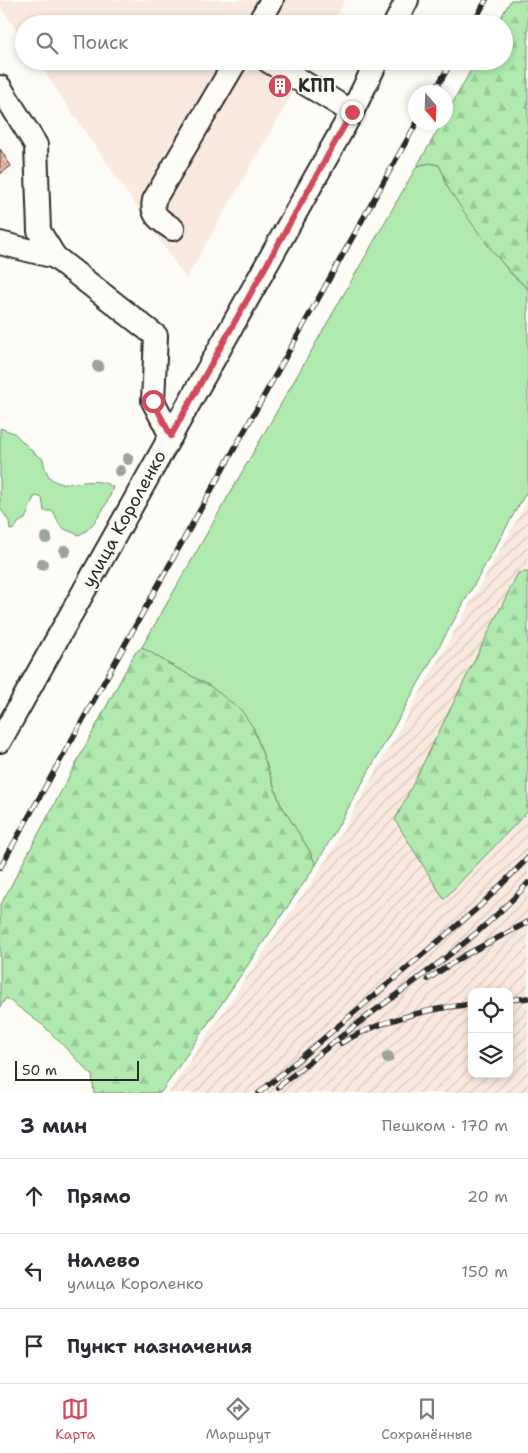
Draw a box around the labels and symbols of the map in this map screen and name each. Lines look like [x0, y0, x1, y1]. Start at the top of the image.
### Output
building icon: КПП [267, 73, 293, 99]
place label: КПП [298, 74, 335, 98]
north arrow [408, 85, 453, 130]
route end [341, 101, 364, 124]
route start [142, 390, 165, 413]
street label: улица Короленко [76, 446, 172, 592]
scale bar [15, 1058, 139, 1081]

